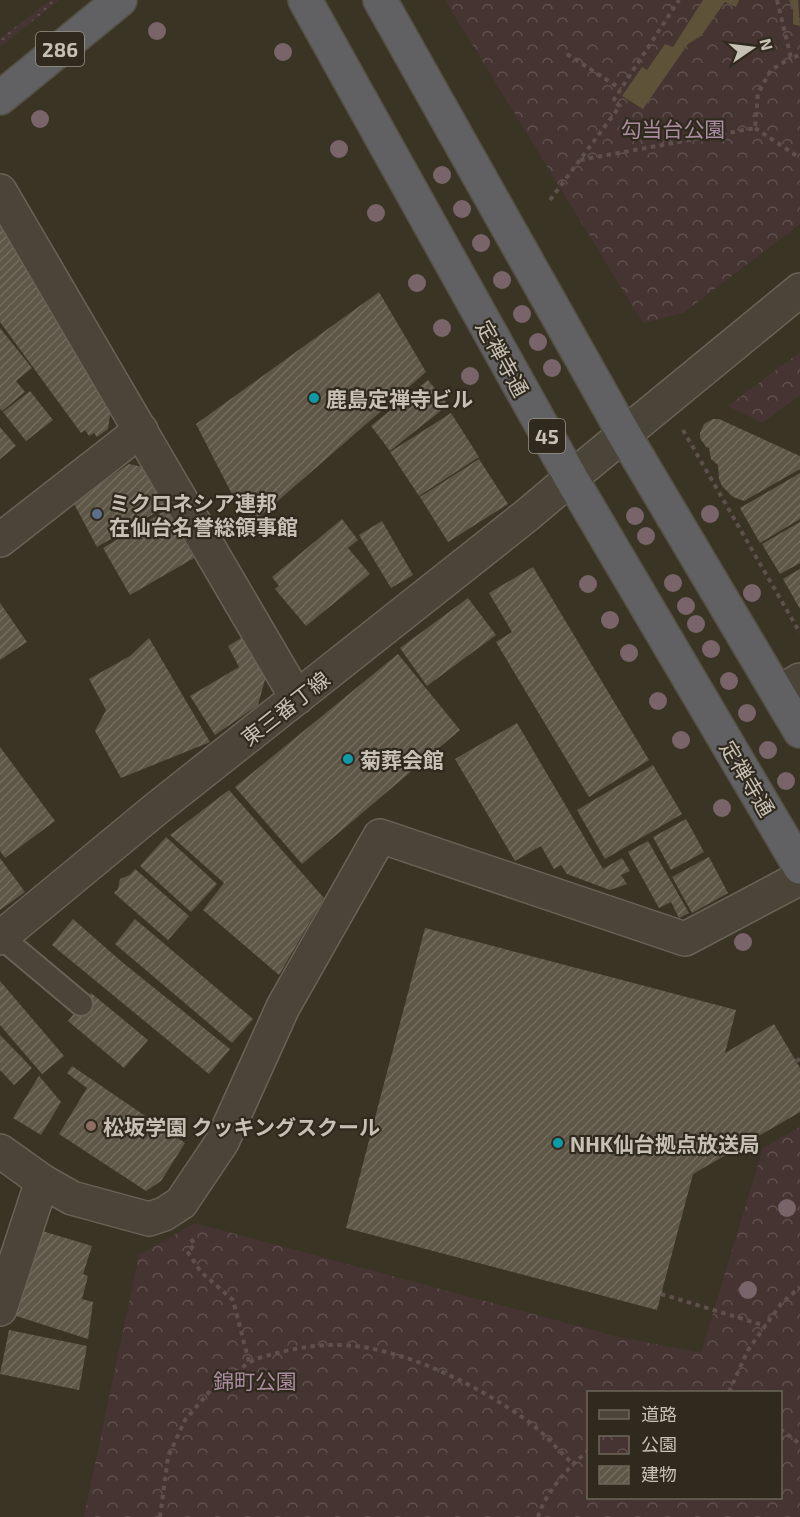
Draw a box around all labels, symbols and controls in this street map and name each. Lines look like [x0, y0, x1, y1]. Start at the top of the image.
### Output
north arrow [722, 18, 782, 78]
road number: 286 [36, 32, 84, 66]
text: N [756, 36, 778, 52]
park label: 勾当台公園 [621, 116, 726, 141]
street label: 定禅寺通 [472, 315, 534, 401]
place label: 鹿島定禅寺ビル [326, 386, 473, 411]
marker: 鹿島定禅寺ビル [307, 391, 321, 405]
road number: 45 [529, 419, 565, 453]
place label: ミクロネシア連邦 在仙台名誉総領事館 [109, 490, 298, 539]
marker: ミクロネシア連邦 在仙台名誉総領事館 [90, 507, 104, 521]
street label: 東三番丁線 [236, 666, 334, 750]
street label: 定禅寺通 [716, 736, 780, 820]
place label: 菊葬会館 [360, 747, 444, 772]
marker: 菊葬会館 [341, 752, 355, 766]
place label: 松坂学園 クッキングスクール [103, 1114, 380, 1139]
marker: 松坂学園 クッキングスクール [84, 1119, 98, 1133]
place label: NHK仙台拠点放送局 [570, 1131, 760, 1156]
marker: NHK仙台拠点放送局 [551, 1136, 565, 1150]
park label: 錦町公園 [213, 1368, 297, 1393]
legend [587, 1391, 782, 1499]
text: 道路 [641, 1403, 677, 1425]
text: 公園 [641, 1433, 677, 1455]
text: 建物 [641, 1463, 677, 1485]

